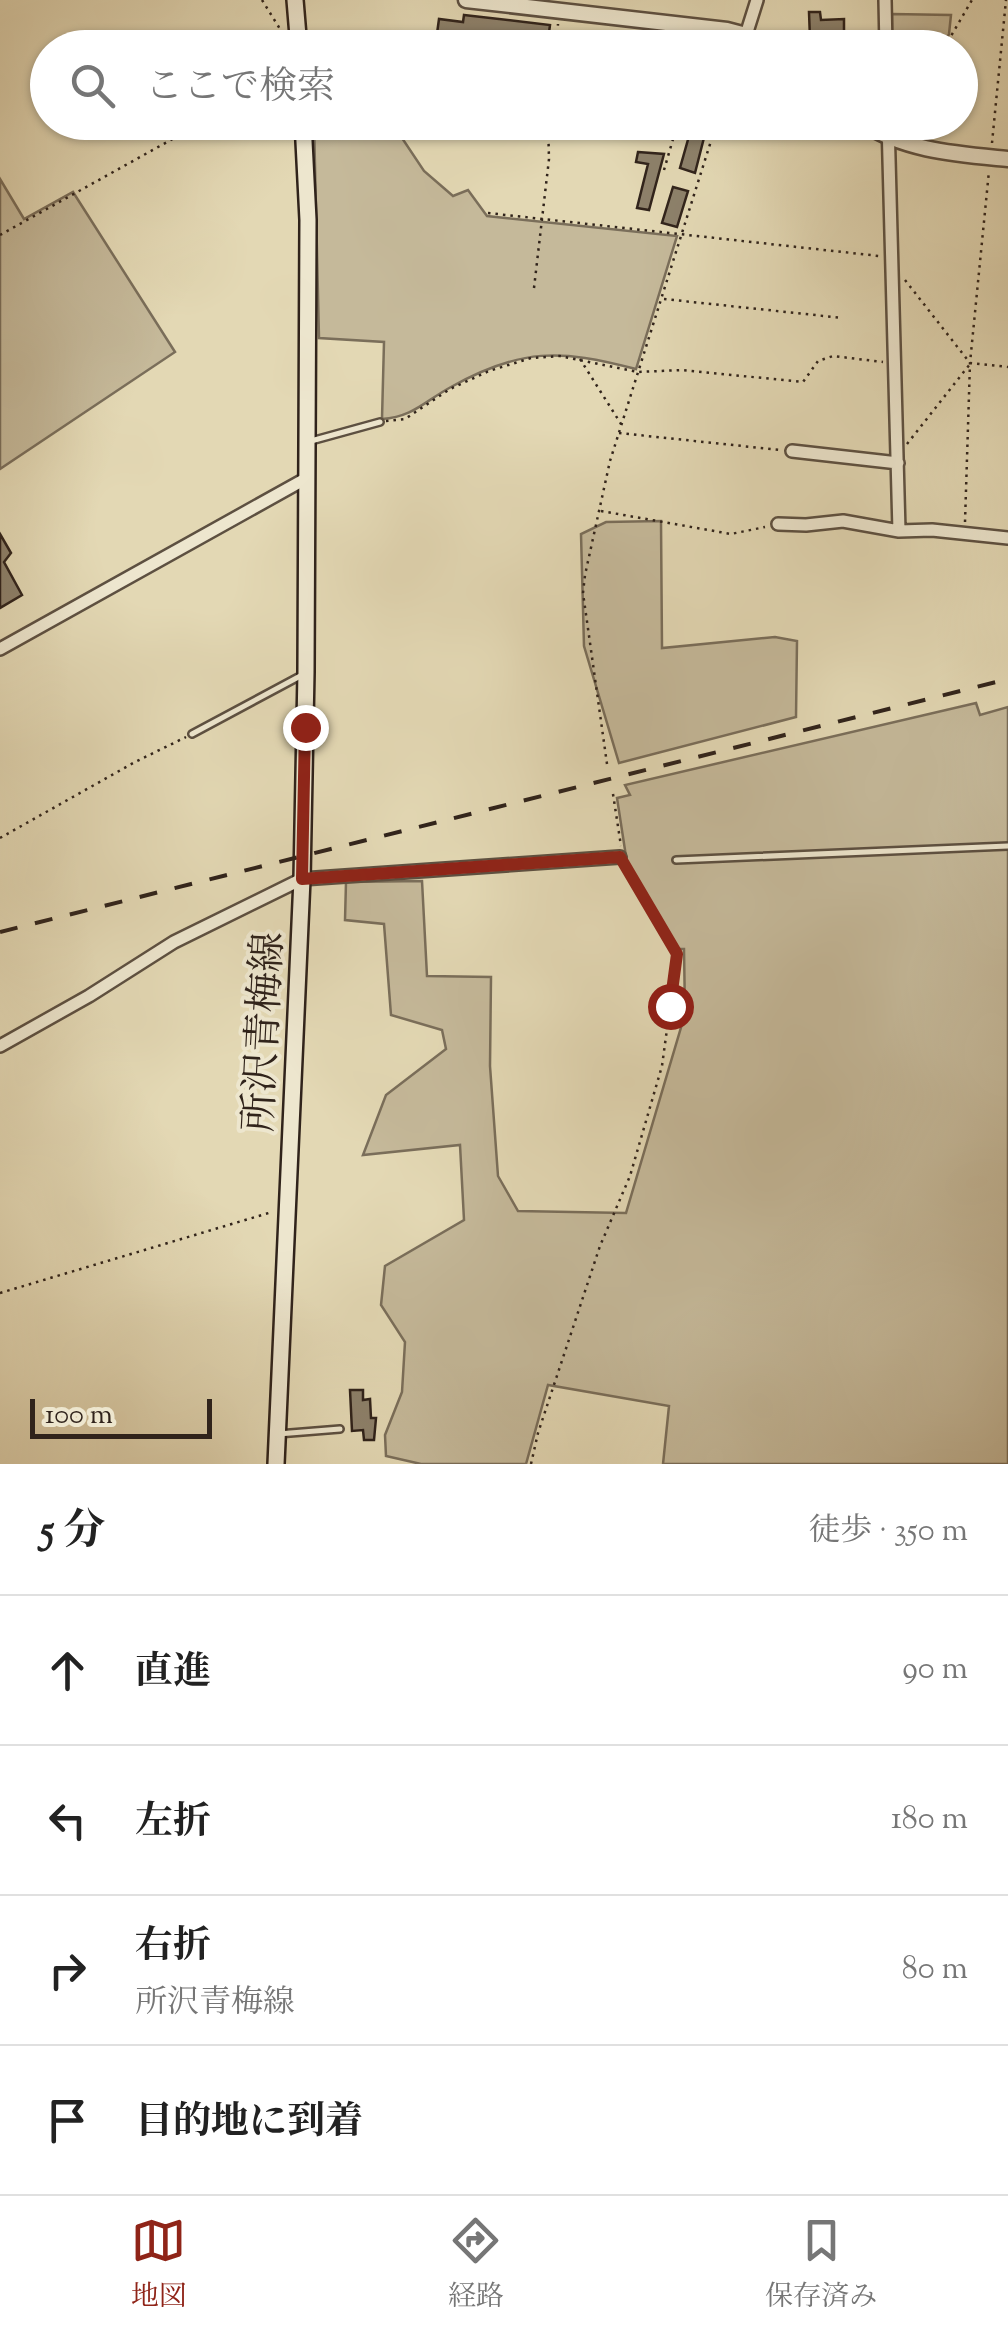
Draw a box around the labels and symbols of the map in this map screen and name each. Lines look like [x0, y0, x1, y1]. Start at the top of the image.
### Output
route end [283, 705, 329, 751]
street label: 所沢青梅線 [233, 931, 300, 1134]
route start [648, 984, 694, 1030]
scale bar [30, 1394, 212, 1438]

